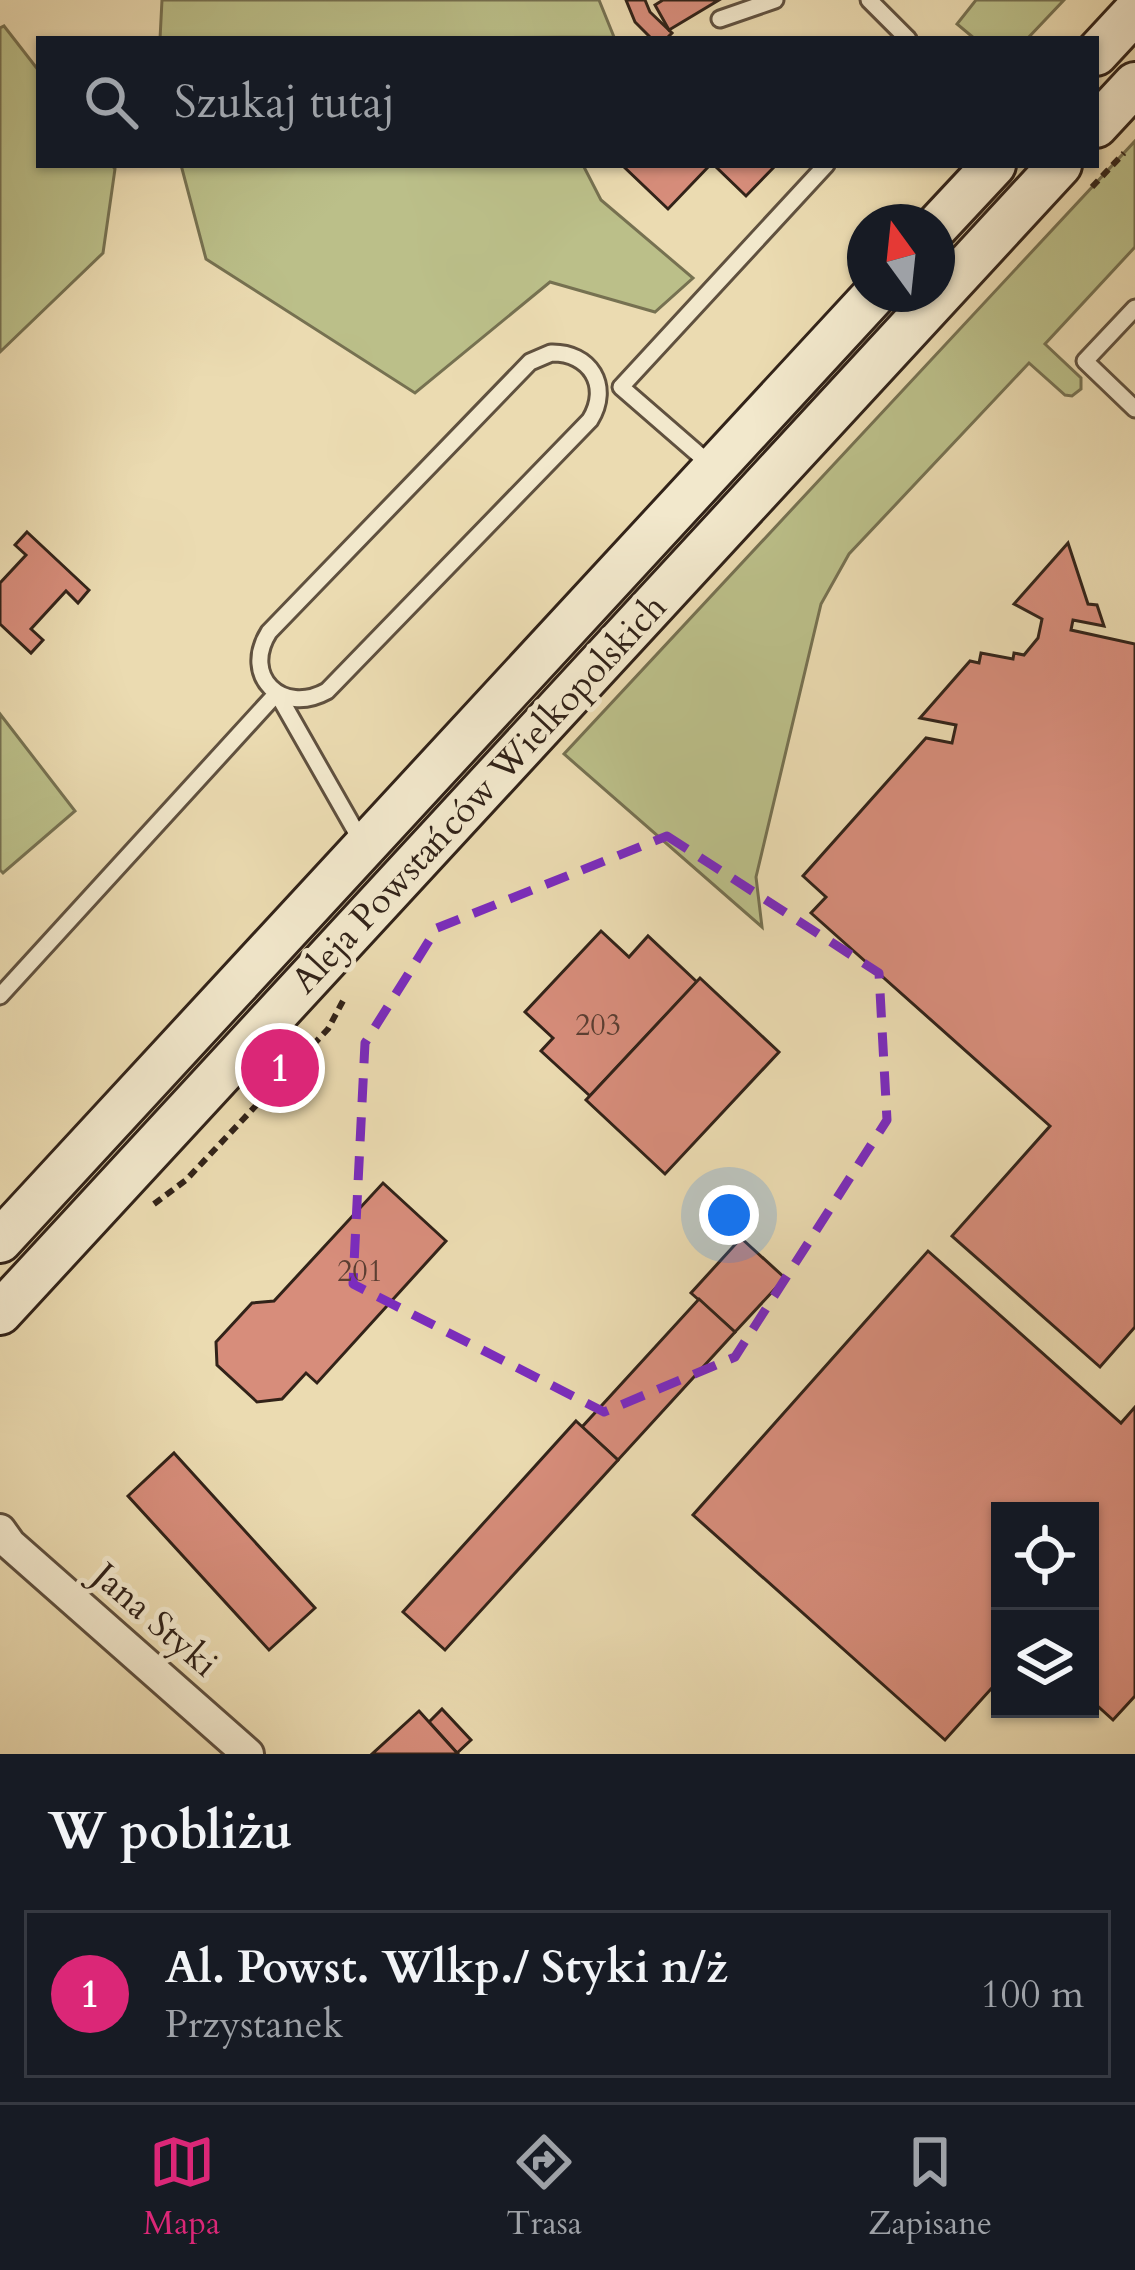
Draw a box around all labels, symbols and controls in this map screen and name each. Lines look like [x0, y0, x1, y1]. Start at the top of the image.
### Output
search box [36, 36, 1099, 168]
icon: search [78, 69, 144, 135]
text: Szukaj tutaj [174, 72, 395, 133]
north arrow [847, 204, 955, 312]
street label: Aleja Powstańców Wielkopolskich [281, 583, 678, 1004]
house number: 203 [575, 1005, 621, 1046]
pin: 1 [241, 1023, 319, 1113]
your location [699, 1185, 759, 1245]
house number: 201 [337, 1251, 383, 1292]
map controls [991, 1502, 1099, 1718]
button: locate [991, 1502, 1099, 1610]
street label: Jana Styki [78, 1549, 228, 1688]
button: layers [991, 1610, 1099, 1718]
text: W pobliżu [48, 1797, 292, 1867]
text: Al. Powst. Wlkp./ Styki n/ż [165, 1937, 728, 1998]
text: 1 [80, 1968, 100, 2021]
text: 100 m [981, 1968, 1084, 2021]
text: Przystanek [165, 1998, 343, 2051]
tab: Mapa [143, 2129, 220, 2246]
tab: Trasa [506, 2129, 582, 2246]
tab: Zapisane [868, 2129, 992, 2246]

